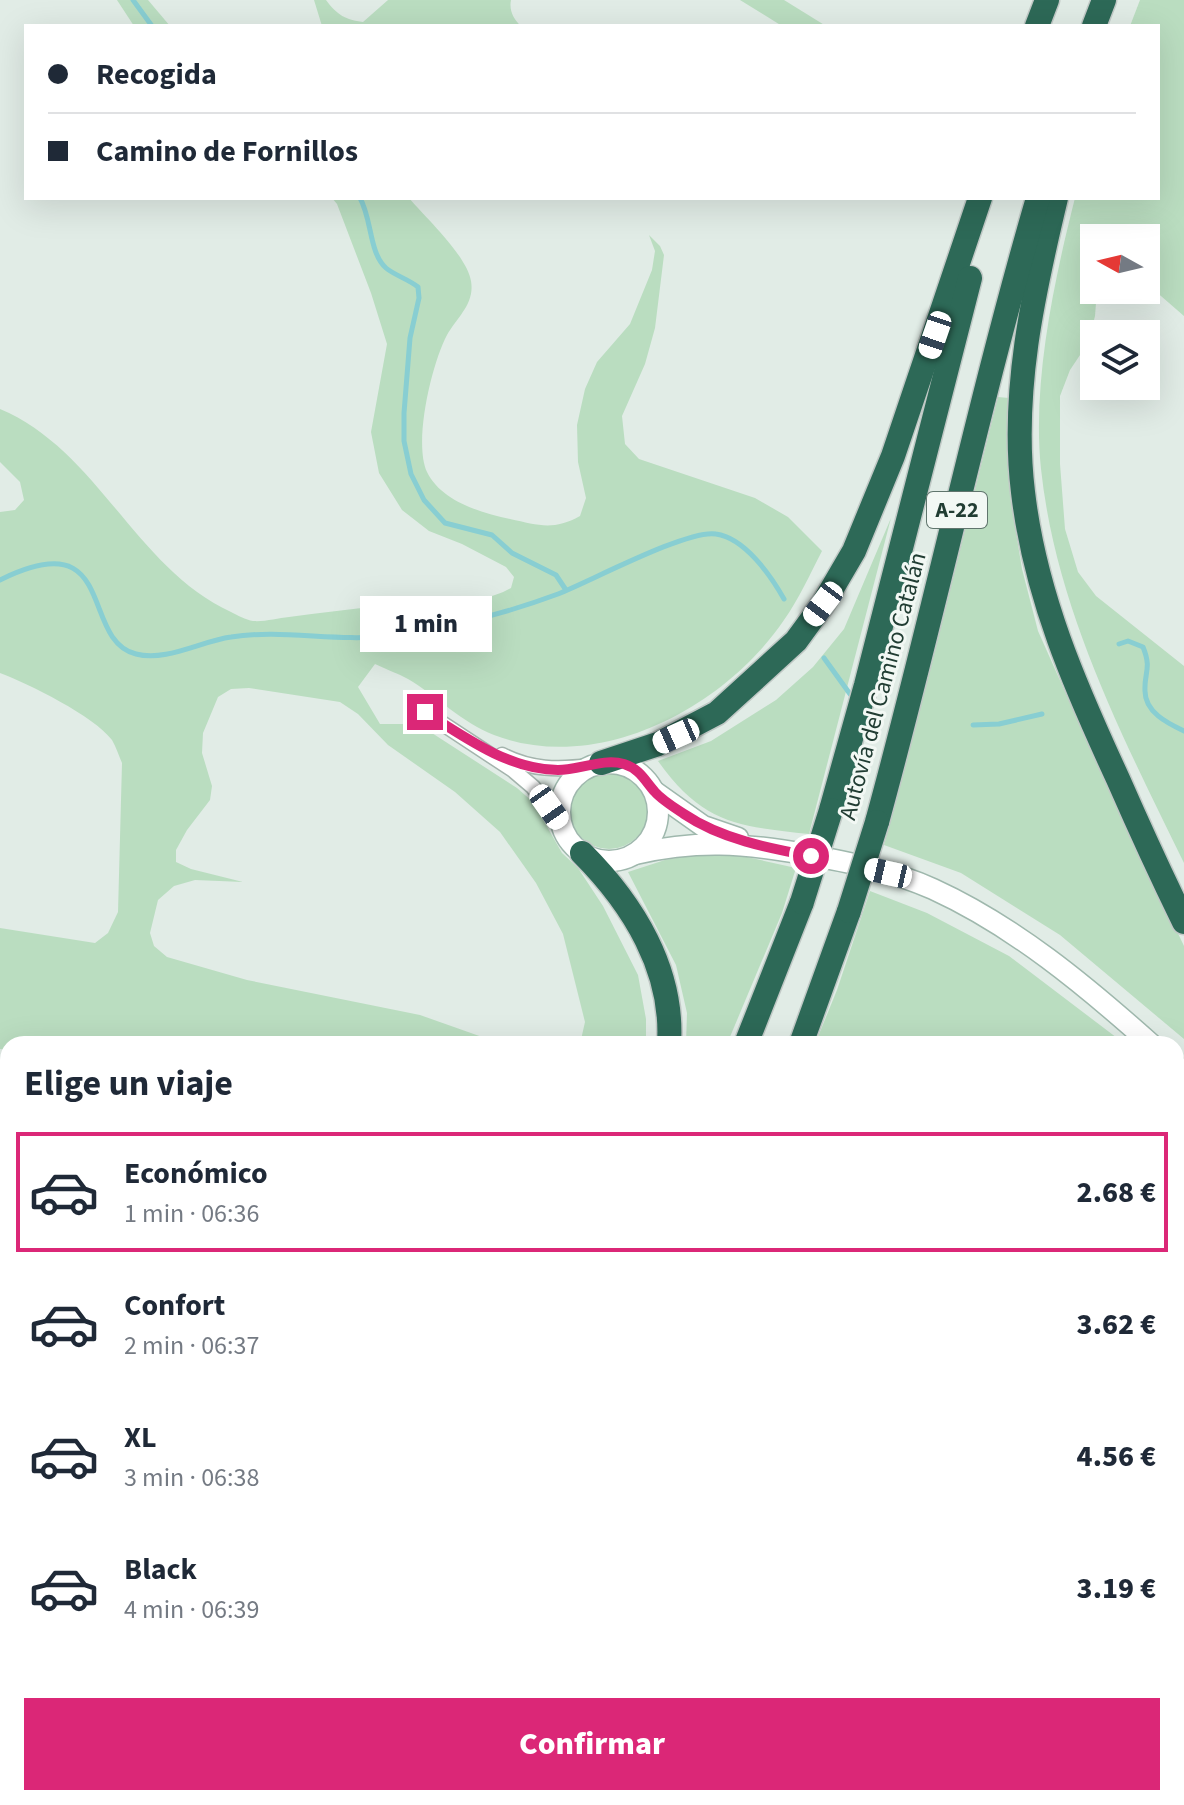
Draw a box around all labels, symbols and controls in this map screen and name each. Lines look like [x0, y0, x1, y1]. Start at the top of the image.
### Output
text: Recogida [96, 53, 217, 96]
text: Camino de Fornillos [96, 130, 358, 173]
north arrow [1080, 224, 1160, 304]
map controls [1080, 224, 1160, 400]
car [916, 308, 954, 362]
button: layers [1080, 320, 1160, 400]
road number: A-22 [927, 492, 987, 528]
street label: Autovía del Camino Catalán [830, 548, 936, 824]
car [799, 578, 847, 630]
callout: 1 min [359, 596, 491, 652]
text: 1 min [394, 605, 458, 642]
route end [407, 694, 443, 730]
car [649, 715, 703, 757]
car [525, 780, 573, 834]
route start [793, 838, 829, 874]
car [862, 856, 914, 890]
text: Elige un viaje [24, 1058, 233, 1109]
text: Económico [124, 1152, 268, 1195]
icon: car [28, 1156, 100, 1228]
text: 2.68 € [1077, 1171, 1156, 1214]
text: 1 min · 06:36 [124, 1195, 259, 1232]
text: Confort [124, 1284, 225, 1327]
icon: car [28, 1288, 100, 1360]
text: 3.62 € [1077, 1303, 1156, 1346]
text: 2 min · 06:37 [124, 1327, 259, 1364]
text: XL [124, 1416, 157, 1459]
icon: car [28, 1420, 100, 1492]
text: 4.56 € [1077, 1435, 1156, 1478]
text: 3 min · 06:38 [124, 1459, 259, 1496]
text: Black [124, 1548, 197, 1591]
icon: car [28, 1552, 100, 1624]
text: 3.19 € [1077, 1567, 1156, 1610]
text: 4 min · 06:39 [124, 1591, 259, 1628]
button: Confirmar [24, 1698, 1160, 1790]

